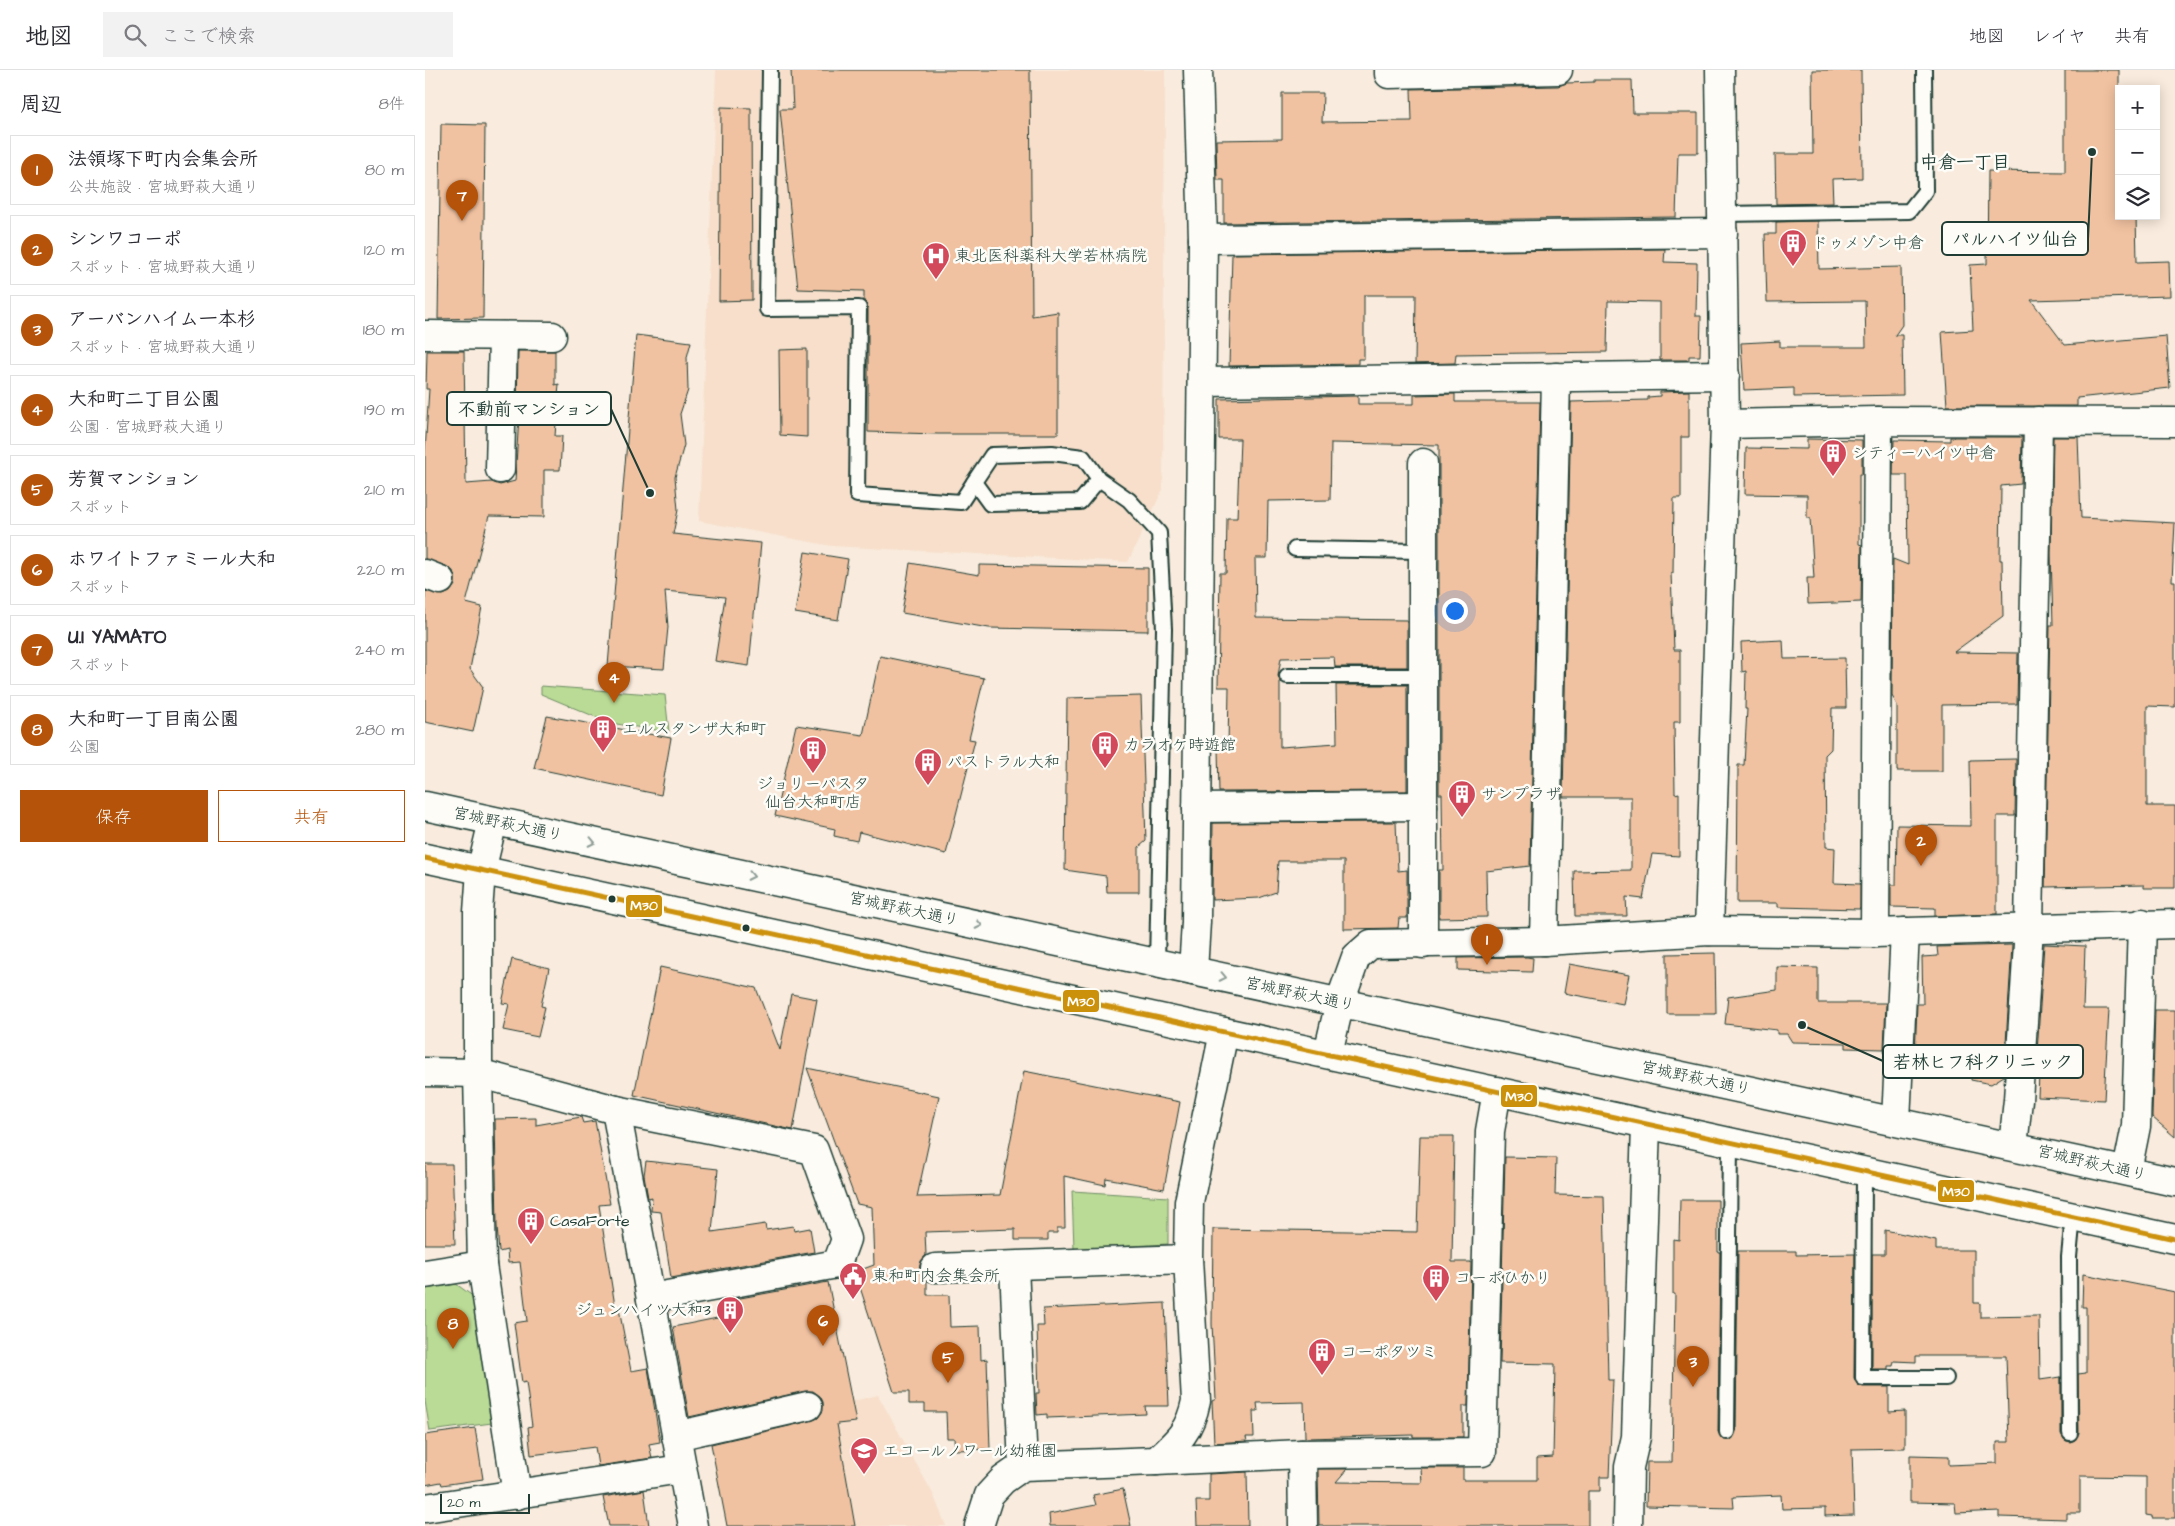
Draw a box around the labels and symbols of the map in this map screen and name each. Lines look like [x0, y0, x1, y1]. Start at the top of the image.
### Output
district label: 中倉一丁目 [1920, 150, 2010, 175]
pin: 7 [446, 180, 478, 221]
callout: パルハイツ仙台 [1942, 222, 2088, 255]
text: パルハイツ仙台 [1952, 227, 2078, 252]
building icon: ドゥメゾン中倉 [1778, 228, 1808, 267]
place label: ドゥメゾン中倉 [1812, 232, 1924, 254]
hospital icon: 東北医科薬科大学若林病院 [921, 241, 951, 280]
place label: 東北医科薬科大学若林病院 [955, 245, 1147, 267]
callout: 不動前マンション [447, 392, 611, 425]
text: 不動前マンション [458, 397, 600, 422]
building icon: シティーハイツ中倉 [1818, 438, 1848, 477]
place label: シティーハイツ中倉 [1852, 442, 1996, 464]
your location [1442, 598, 1468, 624]
pin: 4 [598, 662, 630, 703]
building icon: エルスタンザ大和町 [588, 714, 618, 753]
place label: エルスタンザ大和町 [622, 718, 766, 740]
building icon: カラオケ時遊館 [1090, 730, 1120, 769]
place label: カラオケ時遊館 [1124, 734, 1236, 756]
building icon: ジョリーパスタ 仙台大和町店 [798, 735, 828, 774]
building icon: パストラル大和 [913, 747, 943, 786]
place label: パストラル大和 [947, 751, 1060, 773]
place label: ジョリーパスタ 仙台大和町店 [757, 773, 869, 813]
building icon: サンプラザ [1447, 779, 1477, 818]
place label: サンプラザ [1481, 783, 1561, 805]
street label: 宮城野萩大通り [451, 802, 565, 846]
pin: 2 [1905, 825, 1937, 866]
one-way arrow [588, 836, 597, 847]
one-way arrow [747, 871, 756, 881]
street label: 宮城野萩大通り [847, 887, 961, 931]
unlabelled marker [607, 894, 617, 904]
line badge: M30 [625, 894, 663, 918]
text: M30 [630, 896, 658, 916]
one-way arrow [974, 919, 983, 930]
unlabelled marker [741, 923, 751, 933]
pin: 1 [1471, 924, 1503, 965]
one-way arrow [1219, 971, 1227, 982]
street label: 宮城野萩大通り [1243, 972, 1357, 1016]
line badge: M30 [1062, 989, 1100, 1013]
text: M30 [1067, 992, 1095, 1012]
callout: 若林ヒフ科クリニック [1883, 1045, 2083, 1078]
text: 若林ヒフ科クリニック [1893, 1050, 2073, 1075]
street label: 宮城野萩大通り [1639, 1056, 1753, 1100]
line badge: M30 [1500, 1084, 1538, 1108]
text: M30 [1505, 1087, 1533, 1107]
street label: 宮城野萩大通り [2035, 1140, 2149, 1186]
line badge: M30 [1937, 1179, 1975, 1203]
text: M30 [1942, 1182, 1970, 1202]
building icon: CasaForte [516, 1206, 546, 1245]
place label: CasaForte [550, 1210, 630, 1232]
public building icon: 東和町内会集会所 [838, 1261, 868, 1300]
building icon: コーポひかり [1421, 1263, 1451, 1302]
place label: 東和町内会集会所 [872, 1265, 1000, 1287]
place label: コーポひかり [1455, 1267, 1551, 1289]
building icon: ジュンハイツ大和3 [715, 1295, 745, 1334]
place label: ジュンハイツ大和3 [575, 1299, 711, 1321]
pin: 6 [807, 1305, 839, 1346]
pin: 8 [437, 1308, 469, 1349]
building icon: コーポタツミ [1307, 1337, 1337, 1376]
place label: コーポタツミ [1341, 1341, 1437, 1363]
pin: 5 [932, 1342, 964, 1383]
pin: 3 [1677, 1346, 1709, 1387]
school or university icon: エコールノワール幼稚園 [849, 1436, 879, 1475]
place label: エコールノワール幼稚園 [883, 1440, 1057, 1462]
scale bar [440, 1491, 530, 1514]

